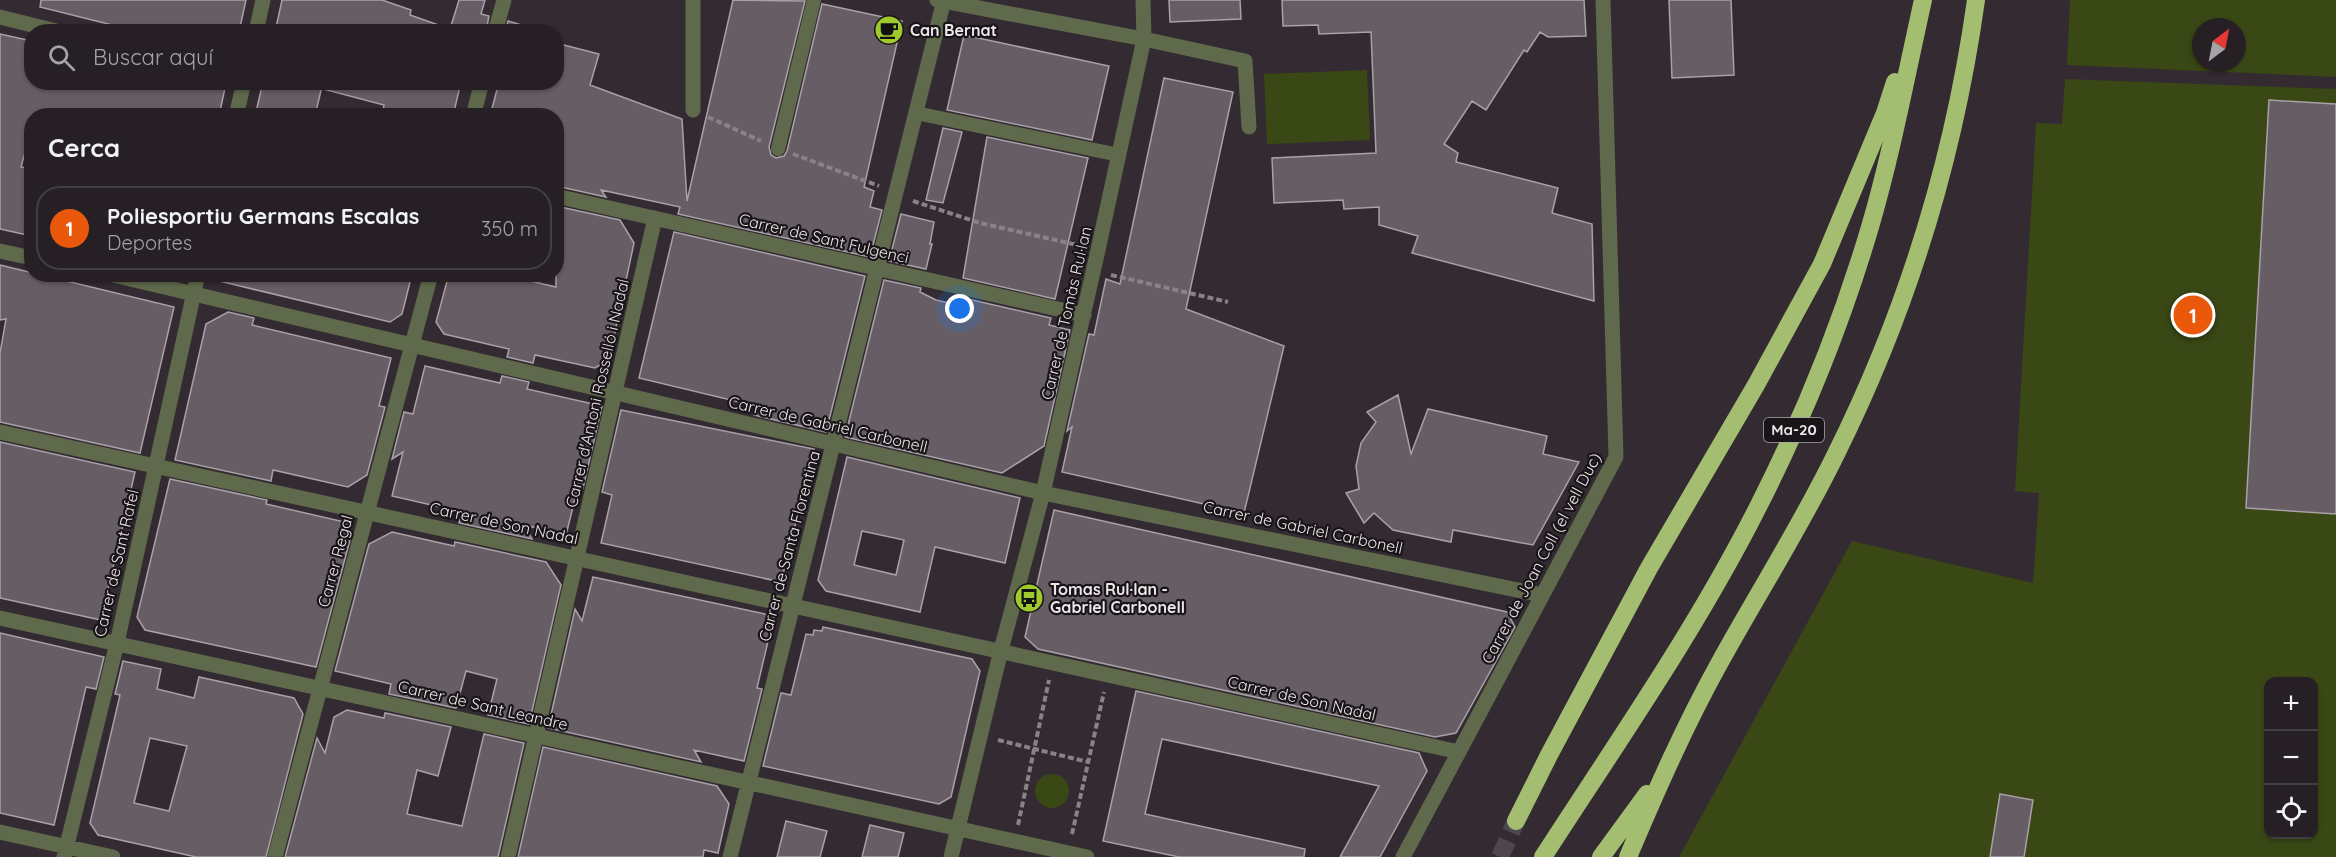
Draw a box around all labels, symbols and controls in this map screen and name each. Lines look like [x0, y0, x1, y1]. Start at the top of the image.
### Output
cafe icon: Can Bernat [873, 14, 905, 46]
north arrow [2192, 18, 2246, 72]
place label: Can Bernat [910, 20, 997, 40]
search box [24, 24, 564, 90]
icon: search [45, 41, 78, 74]
text: Buscar aquí [93, 43, 213, 71]
text: Cerca [48, 131, 120, 164]
text: Poliesportiu Germans Escalas [107, 202, 419, 230]
street label: Carrer de Sant Fulgenci [737, 209, 911, 267]
text: 1 [66, 216, 73, 241]
text: 350 m [481, 216, 538, 241]
street label: Carrer de Tomàs Rul·lan [1036, 224, 1096, 402]
text: Deportes [107, 230, 192, 255]
street label: Carrer d'Antoni Rosselló i Nadal [561, 277, 633, 509]
pin: 1 [2174, 292, 2212, 338]
your location [945, 294, 974, 323]
street label: Carrer de Gabriel Carbonell [727, 391, 929, 457]
road number: Ma-20 [1764, 418, 1824, 442]
street label: Carrer de Santa Florentina [754, 449, 824, 643]
street label: Carrer de Joan Coll (el vell Duc) [1477, 449, 1605, 667]
street label: Carrer de Sant Rafel [89, 487, 143, 639]
street label: Carrer de Gabriel Carbonell [1201, 496, 1405, 558]
street label: Carrer de Son Nadal [428, 497, 580, 549]
street label: Carrer Regal [313, 513, 357, 609]
place label: Tomas Rul·lan - Gabriel Carbonell [1050, 579, 1185, 617]
bus stop icon: Tomas Rul·lan - Gabriel Carbonell [1013, 582, 1045, 614]
street label: Carrer de Son Nadal [1226, 671, 1378, 725]
street label: Carrer de Sant Leandre [396, 676, 570, 734]
map controls [2264, 677, 2318, 839]
button: + [2264, 677, 2318, 731]
button: − [2264, 731, 2318, 785]
button: locate [2264, 785, 2318, 839]

